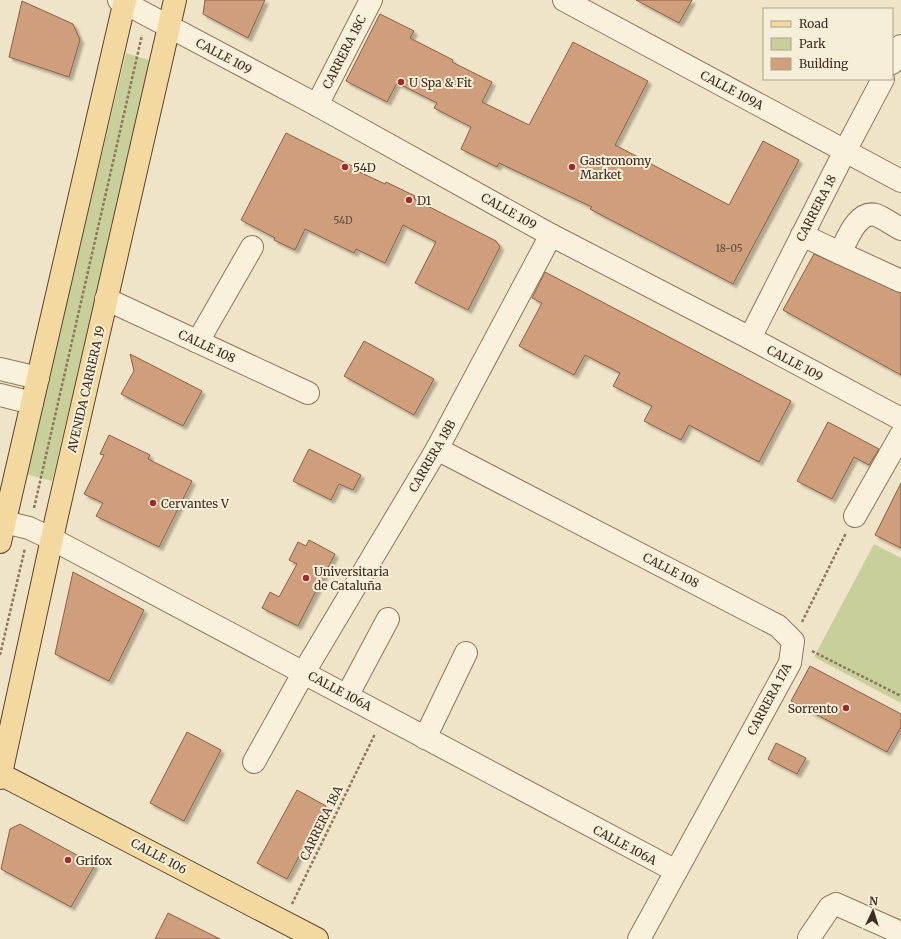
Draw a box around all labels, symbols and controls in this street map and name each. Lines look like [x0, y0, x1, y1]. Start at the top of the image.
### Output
legend [763, 8, 893, 80]
street label: CARRERA 18C [319, 12, 369, 91]
text: Road [799, 16, 828, 31]
street label: CALLE 109 [193, 35, 255, 77]
text: Park [799, 36, 826, 51]
text: Building [799, 56, 849, 71]
street label: CALLE 109A [698, 67, 767, 113]
place label: U Spa & Fit [409, 75, 472, 90]
marker: U Spa & Fit [396, 77, 406, 87]
place label: Gastronomy Market [580, 153, 651, 182]
place label: 54D [353, 160, 376, 175]
marker: 54D [340, 162, 350, 172]
marker: Gastronomy Market [567, 162, 577, 172]
street label: CARRERA 18 [793, 172, 839, 244]
street label: CALLE 109 [479, 190, 539, 232]
place label: D1 [417, 193, 432, 208]
marker: D1 [404, 195, 414, 205]
house number: 54D [333, 214, 353, 227]
house number: 18-05 [715, 242, 743, 255]
street label: AVENIDA CARRERA 19 [64, 324, 108, 455]
street label: CALLE 108 [176, 326, 238, 366]
street label: CALLE 109 [764, 342, 826, 384]
street label: CARRERA 18B [405, 417, 459, 495]
place label: Cervantes V [161, 496, 230, 511]
marker: Cervantes V [148, 498, 158, 508]
street label: CALLE 108 [640, 549, 702, 591]
place label: Universitaria de Cataluña [314, 564, 390, 593]
marker: Universitaria de Cataluña [301, 573, 311, 583]
street label: CARRERA 17A [744, 660, 795, 738]
street label: CALLE 106A [306, 668, 375, 714]
place label: Sorrento [788, 701, 838, 716]
marker: Sorrento [841, 703, 851, 713]
street label: CARRERA 18A [296, 783, 346, 863]
street label: CALLE 106A [591, 822, 660, 868]
street label: CALLE 106 [128, 835, 190, 877]
place label: Grifox [76, 853, 113, 868]
marker: Grifox [63, 855, 73, 865]
north arrow [853, 891, 893, 931]
text: N [869, 894, 879, 908]

